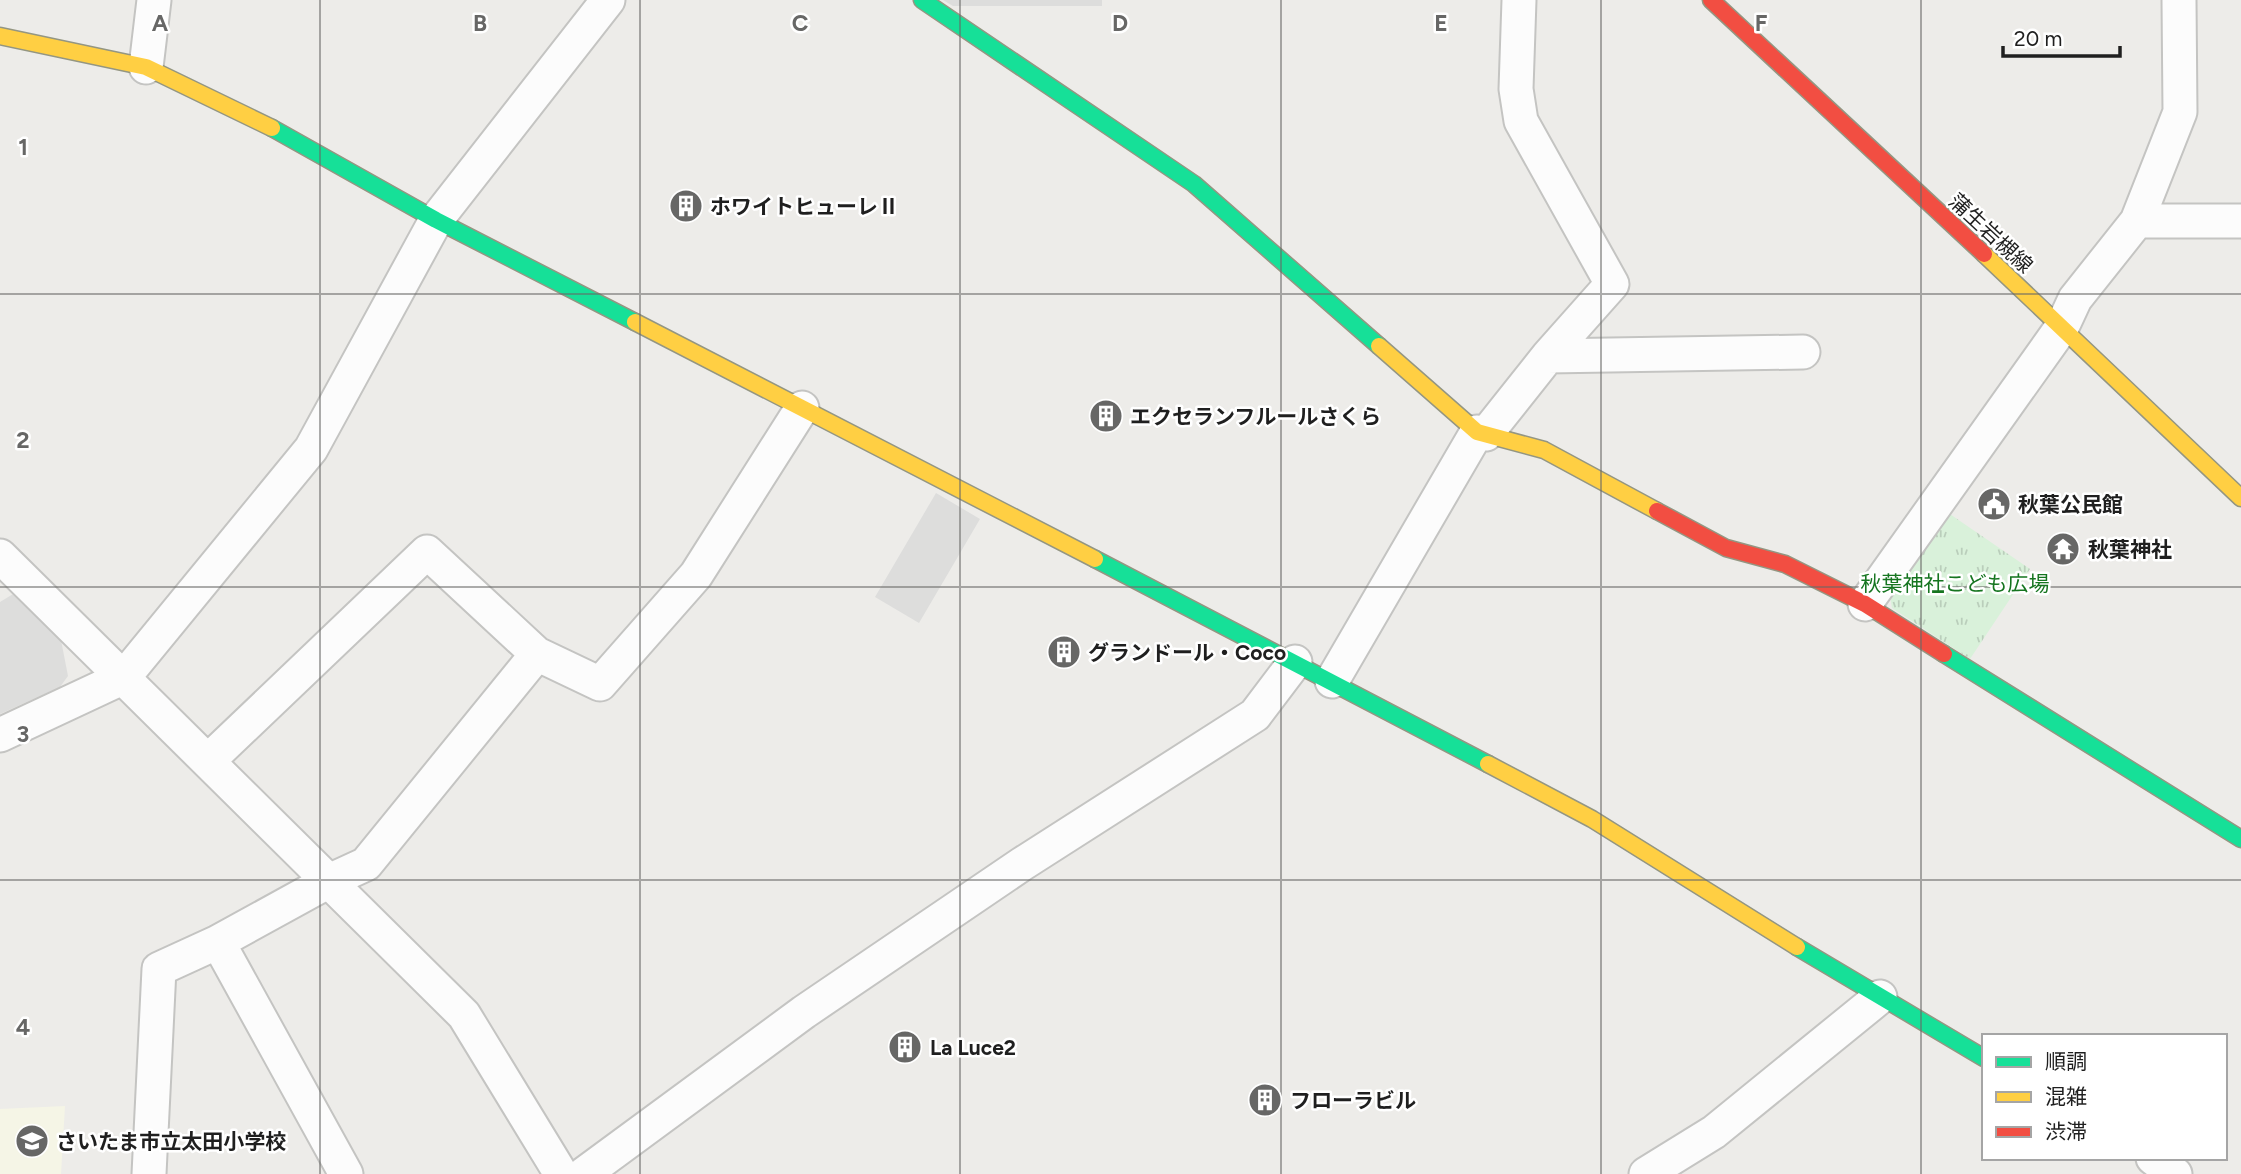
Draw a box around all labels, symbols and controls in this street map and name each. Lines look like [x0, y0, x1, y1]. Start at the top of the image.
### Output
text: A [152, 9, 169, 37]
text: B [473, 9, 487, 37]
text: C [792, 9, 809, 37]
text: D [1112, 9, 1128, 37]
text: E [1434, 9, 1448, 37]
text: F [1755, 9, 1768, 37]
scale bar [2003, 14, 2120, 58]
text: 20 m [2014, 26, 2062, 51]
text: 1 [18, 133, 28, 161]
building icon: ホワイトヒューレⅡ [667, 187, 705, 225]
street label: 蒲生岩槻線 [1944, 188, 2038, 278]
place label: ホワイトヒューレⅡ [710, 194, 899, 219]
building icon: エクセランフルールさくら [1087, 397, 1125, 435]
place label: エクセランフルールさくら [1130, 404, 1381, 429]
text: 2 [16, 426, 30, 454]
public building icon: 秋葉公民館 [1975, 485, 2013, 523]
place label: 秋葉公民館 [2018, 492, 2123, 517]
temple icon: 秋葉神社 [2044, 530, 2082, 568]
place label: 秋葉神社 [2088, 537, 2172, 562]
park label: 秋葉神社こども広場 [1861, 571, 2050, 596]
building icon: グランドール・Coco [1045, 633, 1083, 671]
place label: グランドール・Coco [1088, 640, 1286, 665]
text: 3 [17, 720, 29, 748]
text: 4 [16, 1013, 30, 1041]
building icon: La Luce2 [886, 1028, 924, 1066]
legend [1982, 1034, 2227, 1160]
place label: La Luce2 [930, 1035, 1016, 1060]
text: 順調 [2045, 1049, 2087, 1074]
building icon: フローラビル [1246, 1081, 1284, 1119]
text: 混雑 [2045, 1084, 2087, 1109]
place label: フローラビル [1290, 1088, 1416, 1113]
text: 渋滞 [2045, 1119, 2087, 1144]
school or university icon: さいたま市立太田小学校 [13, 1122, 51, 1160]
place label: さいたま市立太田小学校 [56, 1129, 286, 1154]

